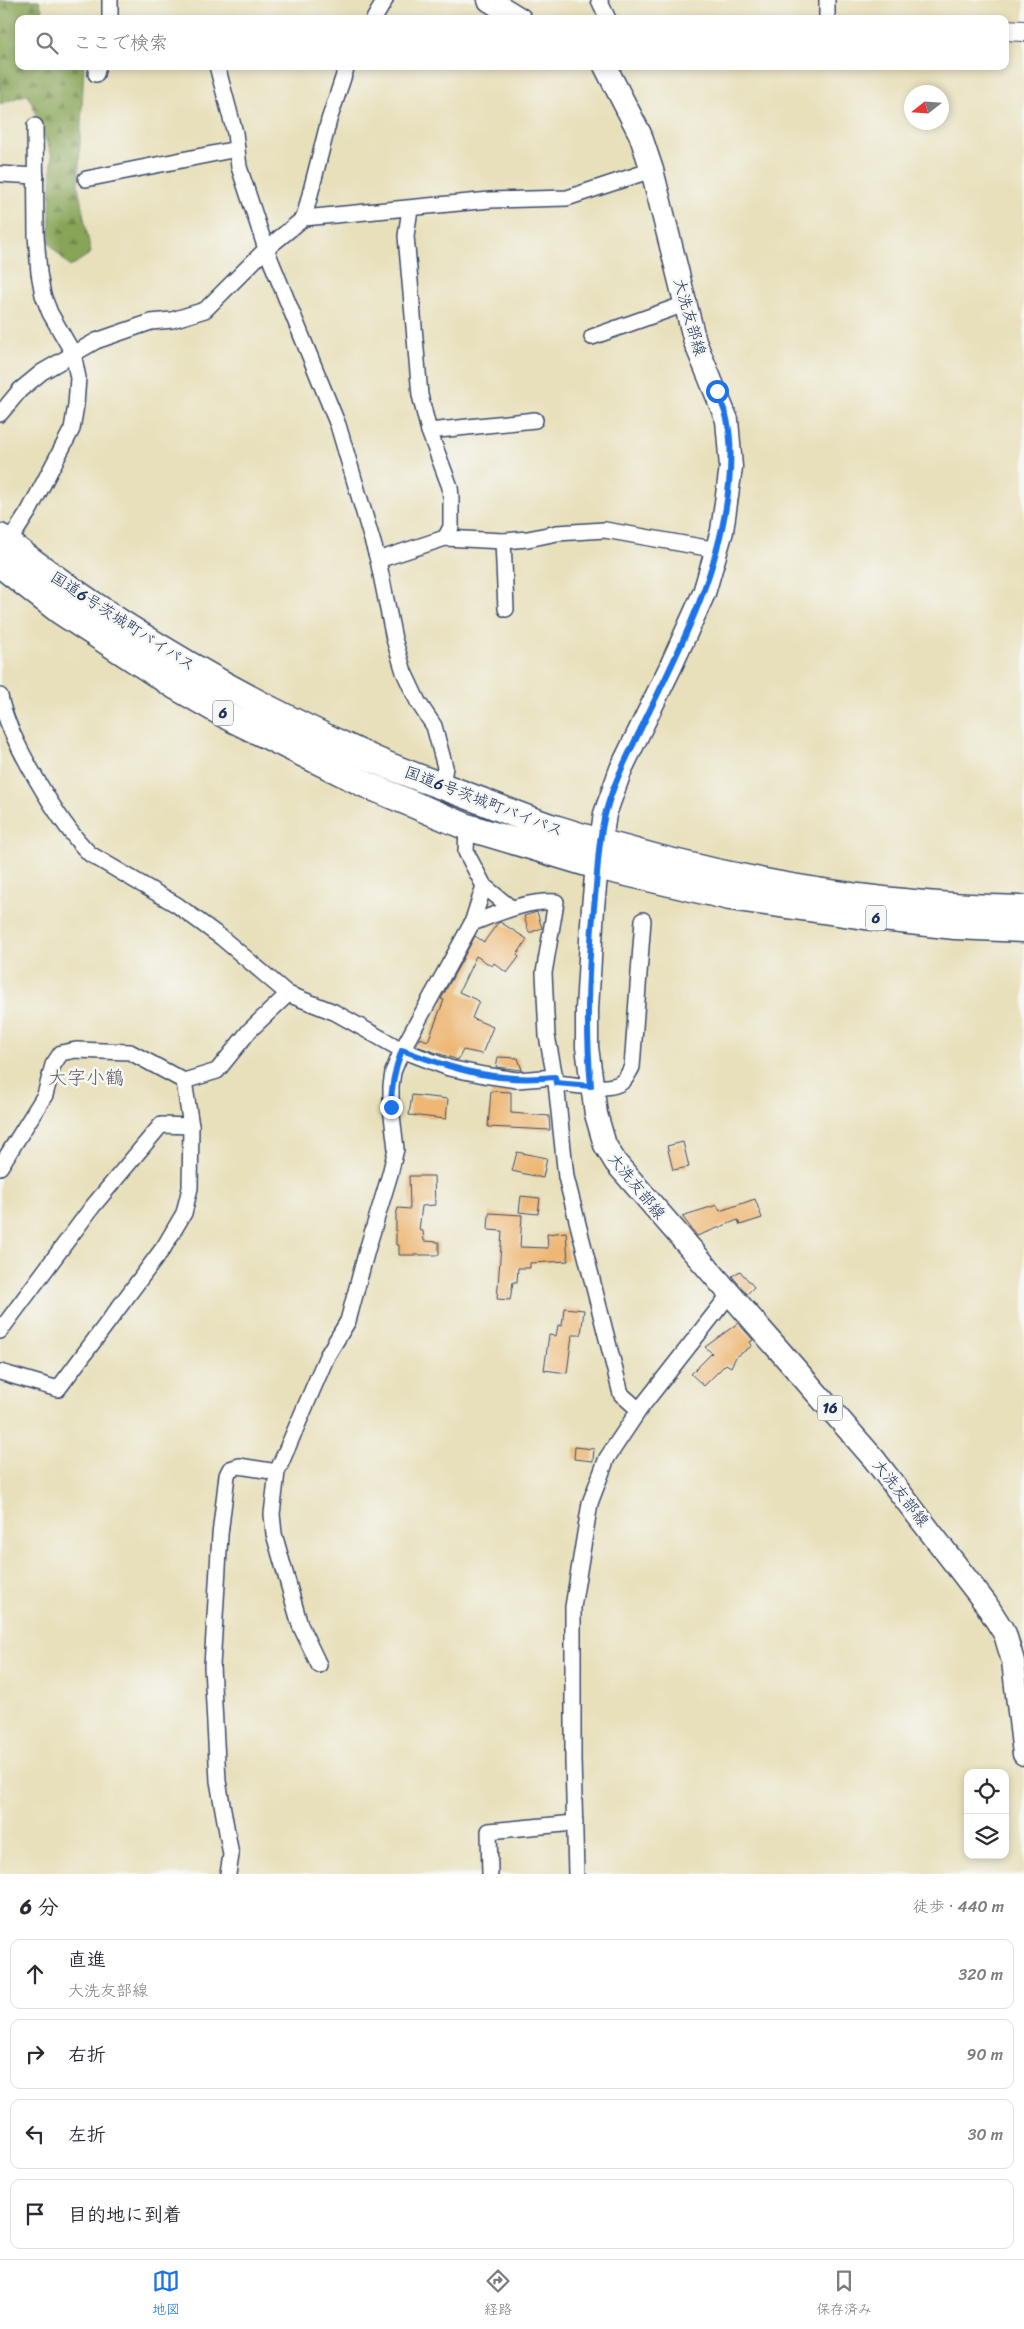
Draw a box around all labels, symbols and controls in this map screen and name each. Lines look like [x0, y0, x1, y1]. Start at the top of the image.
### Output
search box [15, 15, 1009, 70]
text: ここで検索 [73, 26, 168, 59]
icon: search [33, 29, 61, 57]
north arrow [904, 85, 949, 130]
street label: 大洗友部線 [665, 275, 715, 359]
route start [706, 380, 729, 403]
street label: 国道6号茨城町バイパス [44, 563, 202, 679]
road number: 6 [213, 700, 233, 726]
street label: 国道6号茨城町バイパス [400, 757, 568, 845]
road number: 6 [866, 906, 886, 930]
district label: 大字小鶴 [48, 1061, 124, 1094]
route end [380, 1096, 403, 1119]
street label: 大洗友部線 [601, 1146, 673, 1226]
road number: 16 [818, 1396, 842, 1420]
street label: 大洗友部線 [865, 1453, 937, 1533]
map controls [964, 1769, 1009, 1859]
button: locate [964, 1769, 1009, 1814]
button: layers [964, 1814, 1009, 1859]
text: 6 分 [20, 1888, 58, 1926]
text: 徒歩 · 440 m [913, 1892, 1004, 1921]
text: 直進 [68, 1943, 106, 1976]
icon: ahead [21, 1960, 49, 1988]
text: 320 m [958, 1960, 1003, 1989]
text: 大洗友部線 [68, 1976, 148, 2005]
text: 右折 [68, 2038, 106, 2071]
icon: right [21, 2040, 49, 2068]
text: 90 m [967, 2040, 1003, 2069]
text: 左折 [68, 2118, 106, 2151]
icon: left [21, 2120, 49, 2148]
text: 30 m [968, 2120, 1003, 2149]
text: 目的地に到着 [68, 2198, 182, 2231]
icon: arrive [21, 2200, 49, 2228]
tab: 地図 [152, 2267, 180, 2322]
tab: 経路 [484, 2267, 512, 2322]
tab: 保存済み [816, 2267, 872, 2322]

